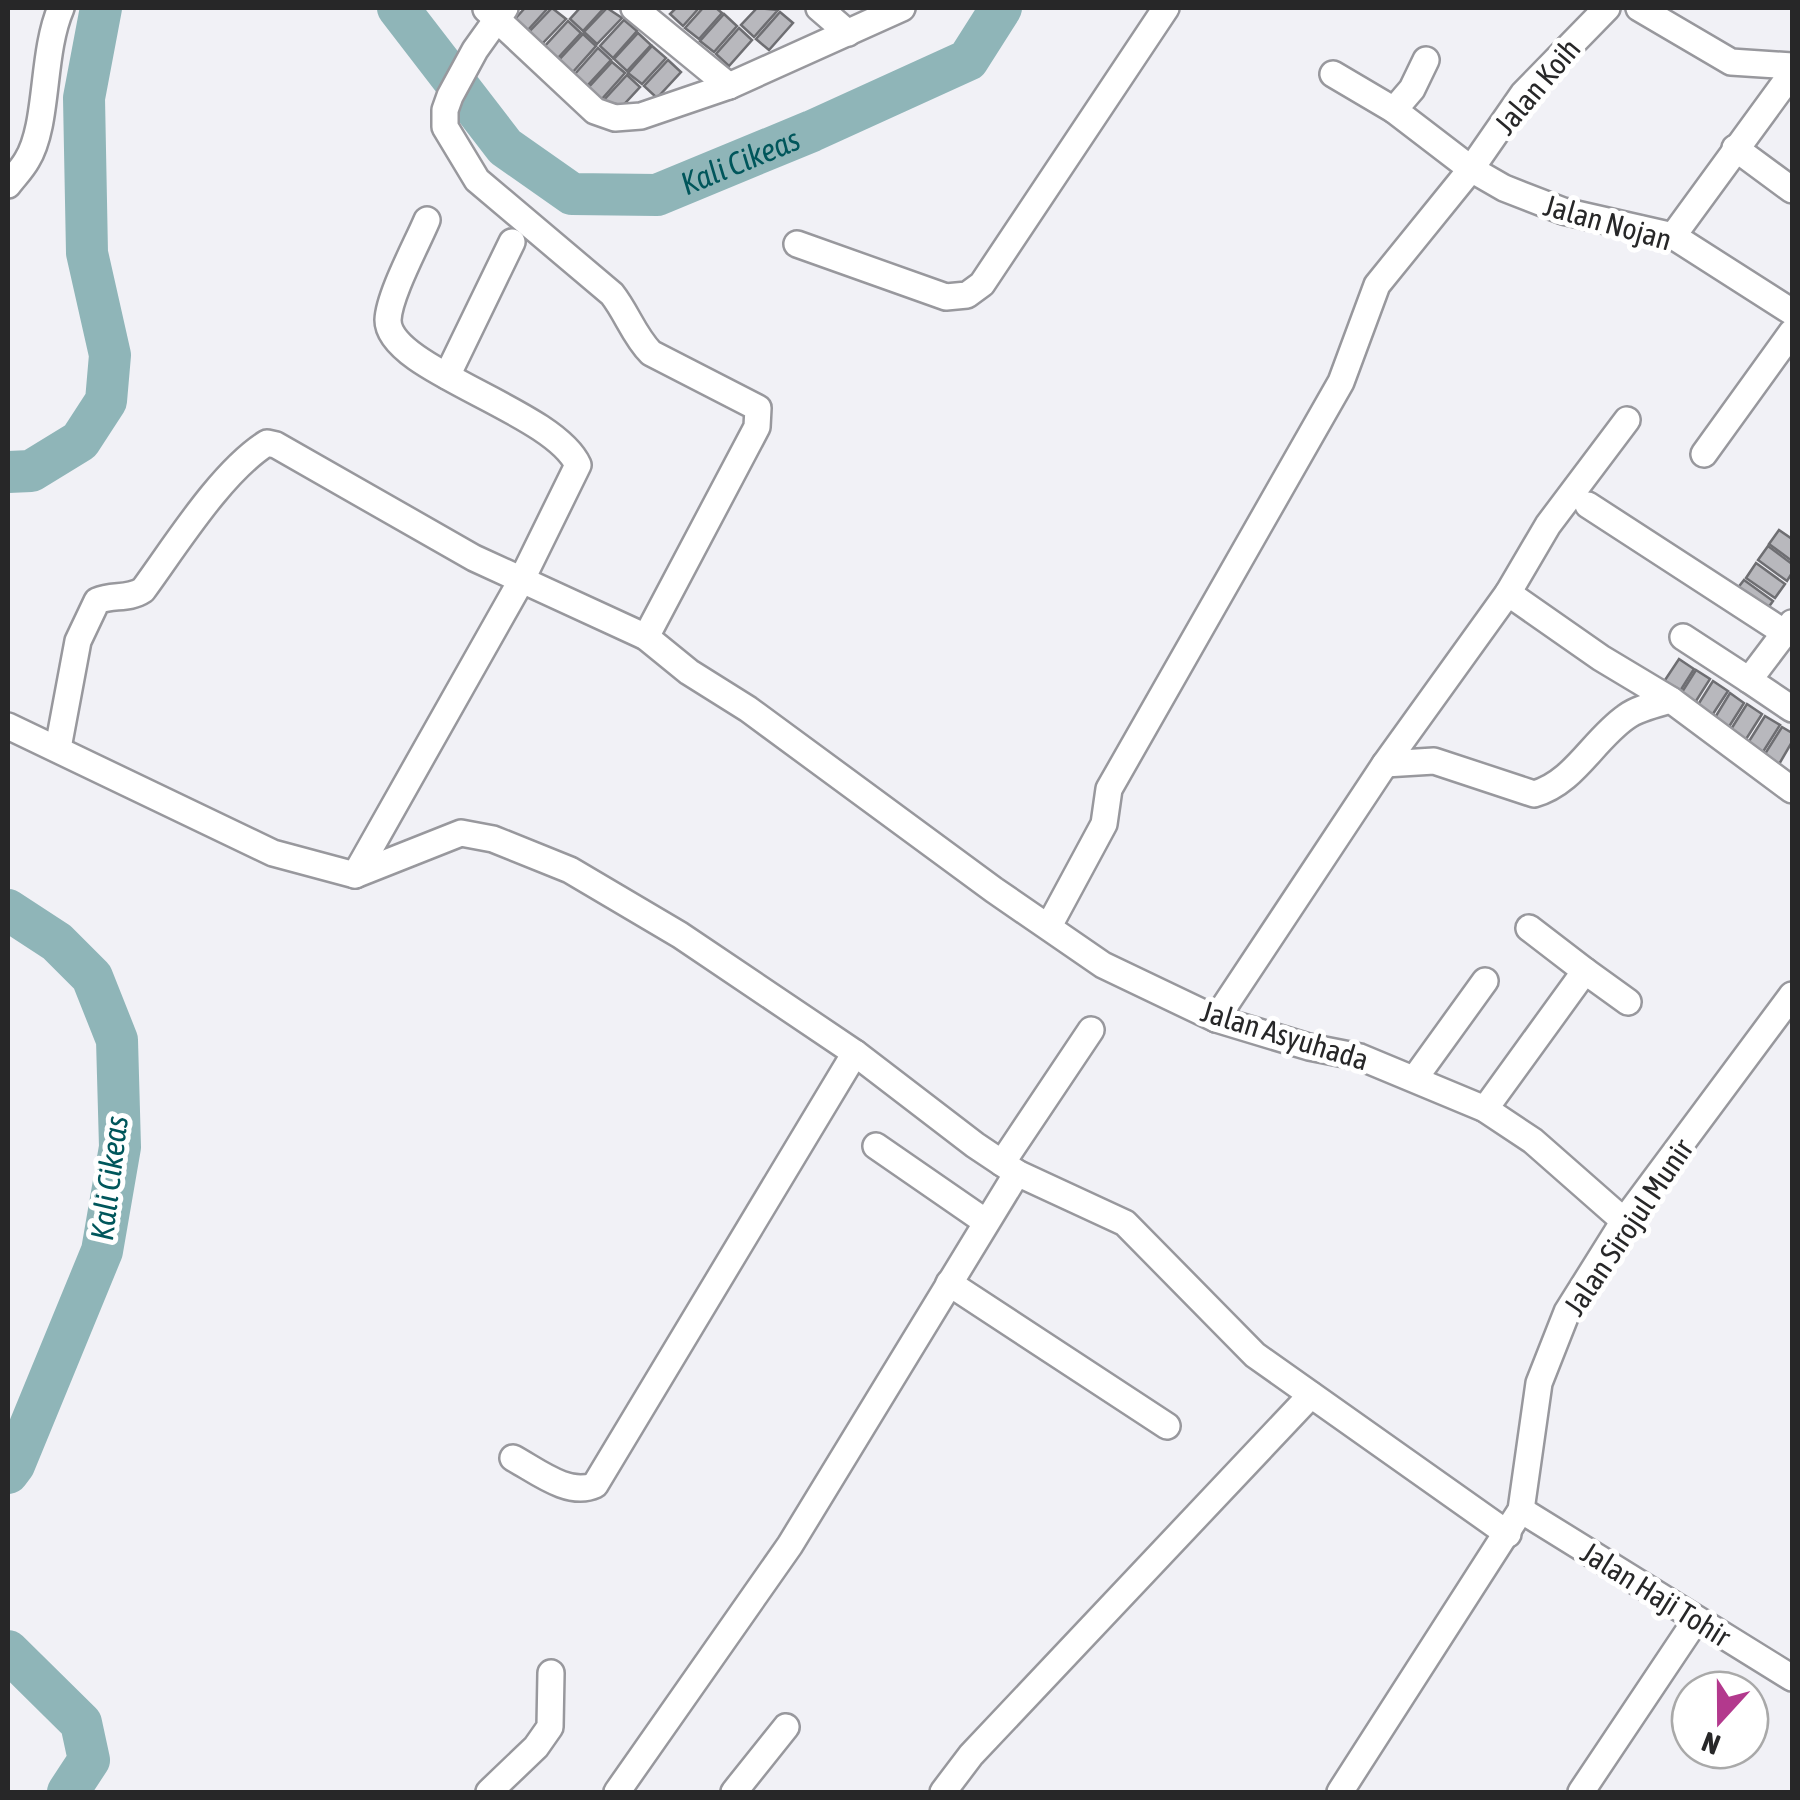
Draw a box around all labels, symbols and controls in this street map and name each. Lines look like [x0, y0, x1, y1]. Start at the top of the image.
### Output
street label: Jalan Koih [1487, 31, 1587, 141]
water label: Kali Cikeas [675, 120, 805, 202]
street label: Jalan Nojan [1540, 188, 1676, 256]
street label: Jalan Asyuhada [1197, 993, 1373, 1077]
water label: Kali Cikeas [83, 1114, 135, 1242]
street label: Jalan Sirojul Munir [1557, 1132, 1700, 1321]
street label: Jalan Haji Tohir [1575, 1535, 1738, 1654]
north arrow [1670, 1670, 1770, 1770]
text: N [1698, 1725, 1724, 1761]

